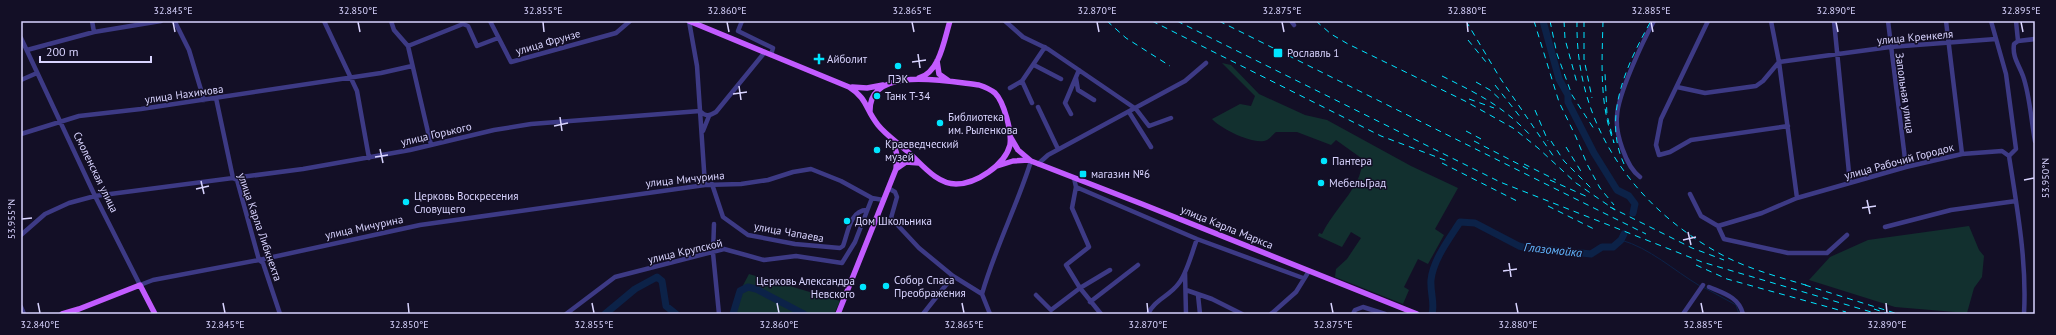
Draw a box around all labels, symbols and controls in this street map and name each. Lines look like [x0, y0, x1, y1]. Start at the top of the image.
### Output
text: 32.845°E [154, 4, 193, 17]
text: 32.850°E [339, 4, 378, 17]
text: 32.855°E [524, 4, 563, 17]
text: 32.860°E [708, 4, 747, 17]
text: 32.865°E [893, 4, 932, 17]
text: 32.870°E [1078, 4, 1117, 17]
text: 32.875°E [1263, 4, 1302, 17]
text: 32.880°E [1448, 4, 1487, 17]
text: 32.885°E [1632, 4, 1671, 17]
text: 32.890°E [1817, 4, 1856, 17]
text: 32.895°E [2002, 4, 2041, 17]
street label: улица Фрунзе [514, 26, 582, 58]
street label: улица Кренкеля [1876, 27, 1954, 47]
scale bar [40, 38, 151, 64]
text: 200 m [46, 44, 79, 59]
place label: Рославль 1 [1287, 46, 1339, 60]
marker: Рославль 1 [1272, 47, 1284, 59]
place label: Айболит [827, 52, 868, 66]
street label: Запольная улица [1892, 52, 1918, 134]
marker: Айболит [814, 54, 824, 64]
marker: ПЭК [893, 61, 903, 71]
place label: ПЭК [888, 72, 908, 86]
street label: улица Нахимова [144, 82, 224, 106]
place label: Танк Т-34 [885, 89, 930, 103]
marker: Танк Т-34 [872, 91, 882, 101]
place label: Библиотека им. Рыленкова [948, 110, 1018, 137]
marker: Библиотека им. Рыленкова [935, 118, 945, 128]
street label: улица Горького [399, 119, 473, 149]
street label: Смоленская улица [70, 129, 122, 215]
place label: Краеведческий музей [885, 137, 959, 164]
street label: улица Рабочий Городок [1843, 139, 1956, 182]
marker: Краеведческий музей [872, 145, 882, 155]
place label: Пантера [1332, 154, 1372, 168]
marker: Пантера [1319, 156, 1329, 166]
text: 53.950°N [2039, 158, 2052, 198]
place label: магазин №6 [1091, 167, 1150, 181]
street label: улица Мичурина [645, 168, 725, 190]
marker: магазин №6 [1078, 169, 1088, 179]
street label: улица Карла Либкнехта [235, 171, 285, 283]
place label: МебельГрад [1329, 176, 1386, 190]
marker: МебельГрад [1316, 178, 1326, 188]
place label: Церковь Воскресения Словущего [414, 189, 518, 216]
marker: Церковь Воскресения Словущего [401, 197, 411, 207]
text: 53.955°N [5, 199, 18, 239]
street label: улица Карла Маркса [1179, 202, 1275, 252]
street label: улица Мичурина [324, 212, 404, 242]
place label: Дом Школьника [855, 214, 932, 228]
marker: Дом Школьника [842, 216, 852, 226]
street label: улица Чапаева [753, 219, 825, 245]
street label: улица Крупской [646, 236, 724, 266]
water label: Глазомойка [1523, 239, 1583, 260]
place label: Собор Спаса Преображения [894, 273, 966, 300]
place label: Церковь Александра Невского [756, 274, 855, 301]
marker: Собор Спаса Преображения [881, 281, 891, 291]
marker: Церковь Александра Невского [858, 282, 868, 292]
text: 32.840°E [21, 318, 60, 331]
text: 32.845°E [206, 318, 245, 331]
text: 32.850°E [390, 318, 429, 331]
text: 32.855°E [575, 318, 614, 331]
text: 32.860°E [760, 318, 799, 331]
text: 32.865°E [945, 318, 984, 331]
text: 32.870°E [1129, 318, 1168, 331]
text: 32.875°E [1314, 318, 1353, 331]
text: 32.880°E [1499, 318, 1538, 331]
text: 32.885°E [1684, 318, 1723, 331]
text: 32.890°E [1868, 318, 1907, 331]

